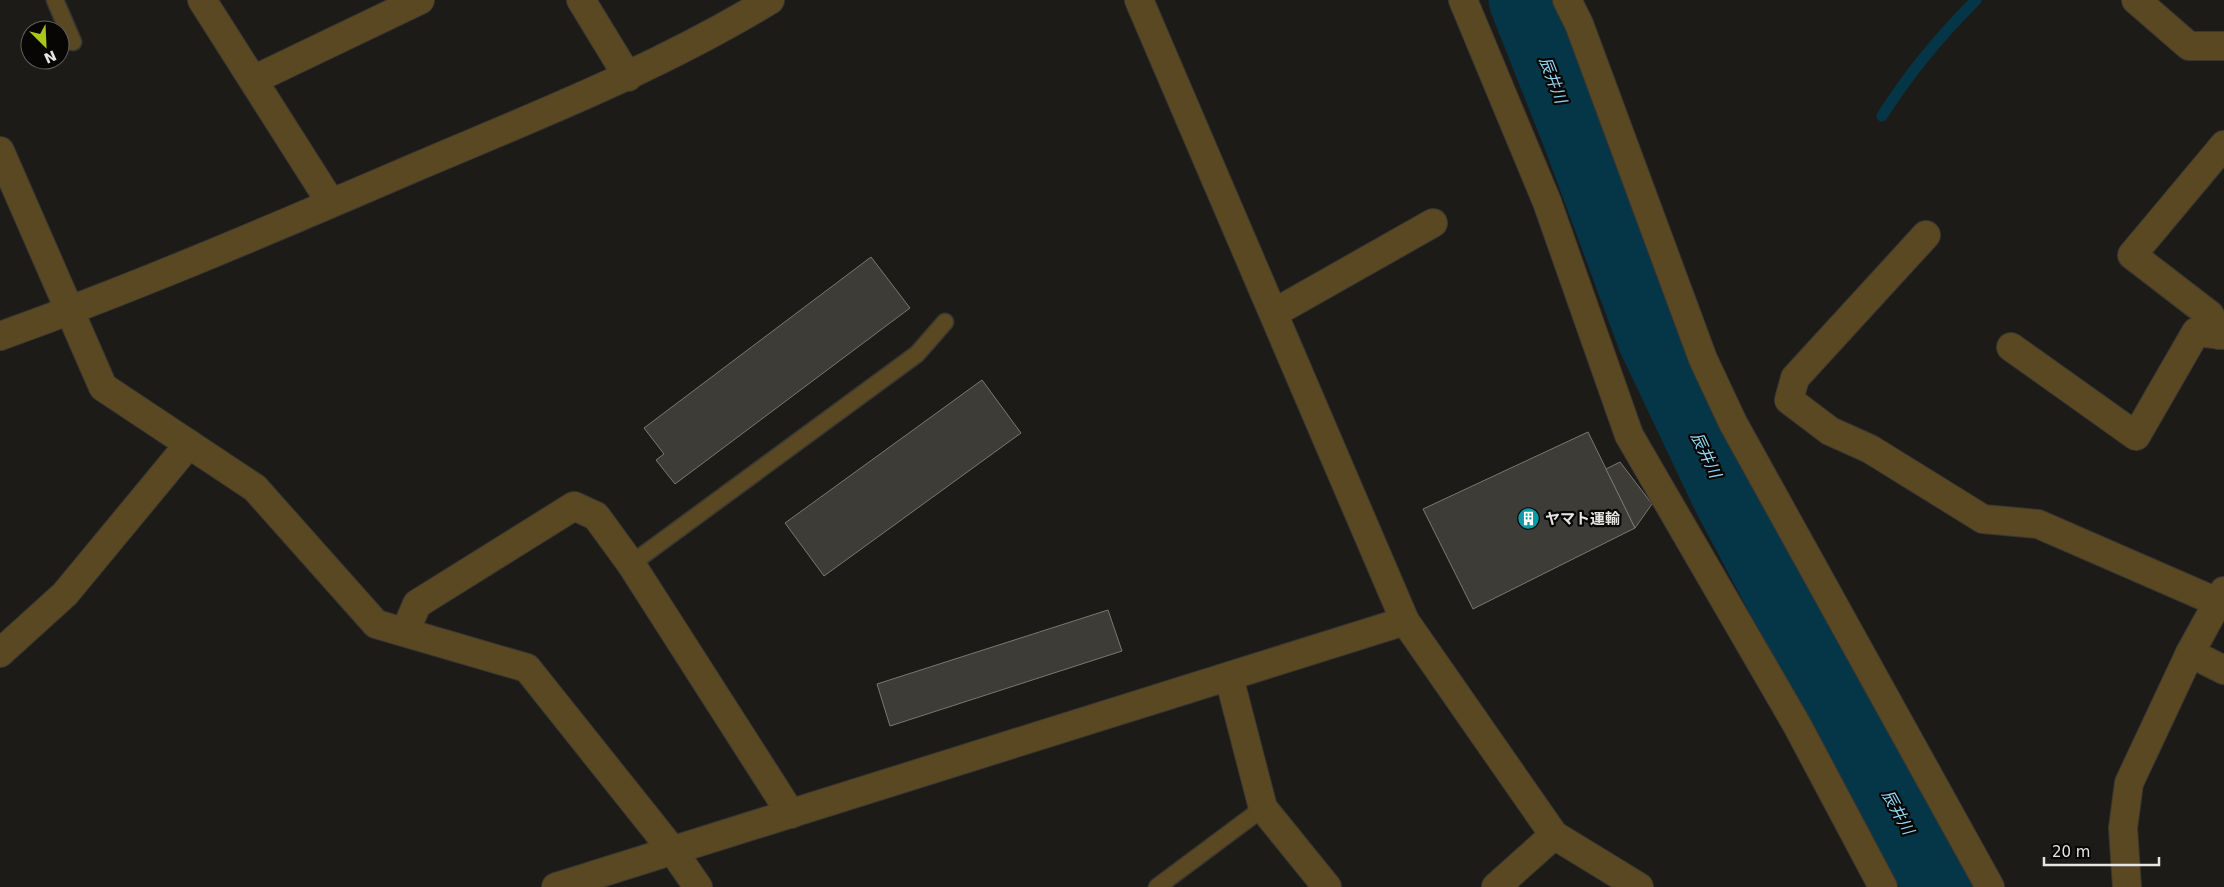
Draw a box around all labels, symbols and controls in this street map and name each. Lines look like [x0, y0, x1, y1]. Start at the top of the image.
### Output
north arrow [20, 20, 70, 70]
text: N [42, 47, 59, 67]
water label: 辰井川 [1536, 54, 1571, 108]
water label: 辰井川 [1687, 429, 1726, 483]
building icon: ヤマト運輸 [1517, 507, 1541, 531]
place label: ヤマト運輸 [1545, 510, 1620, 528]
water label: 辰井川 [1878, 786, 1919, 839]
scale bar [2044, 834, 2159, 866]
text: 20 m [2052, 843, 2090, 861]

